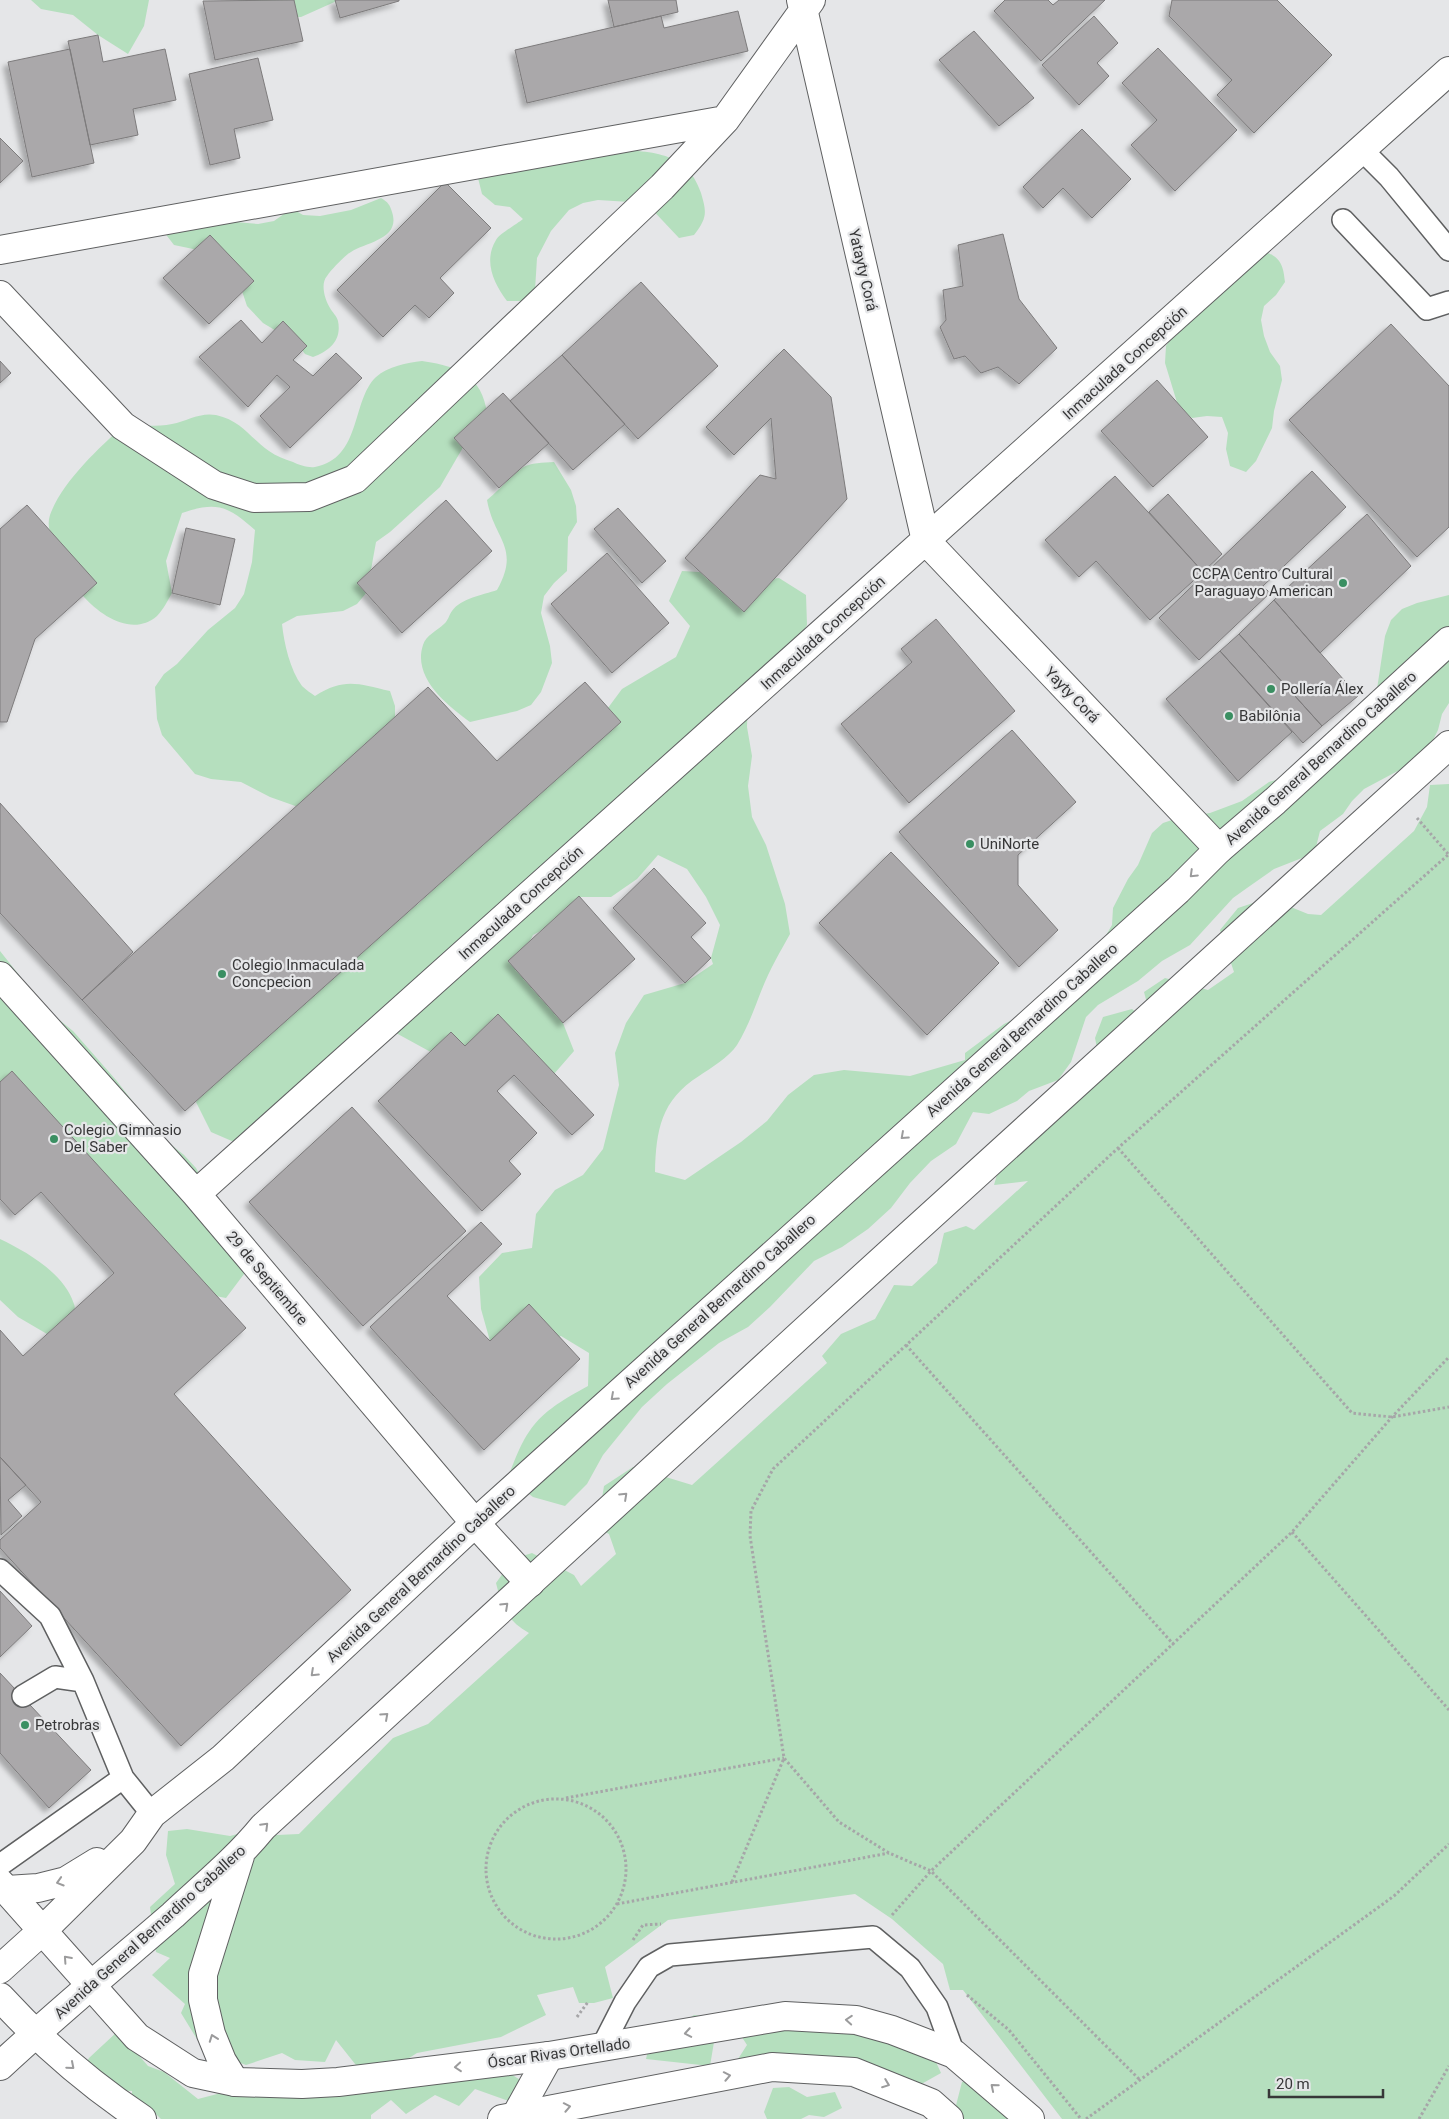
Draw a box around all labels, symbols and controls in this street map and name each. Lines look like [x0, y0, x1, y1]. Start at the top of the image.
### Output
street label: Yatayty Corá [845, 227, 881, 313]
street label: Inmaculada Concepción [1059, 302, 1191, 424]
place label: CCPA Centro Cultural Paraguayo American [1192, 565, 1333, 600]
street label: Inmaculada Concepción [757, 572, 889, 694]
marker: CCPA Centro Cultural Paraguayo American [1337, 577, 1349, 589]
street label: Yayty Corá [1041, 663, 1103, 727]
street label: Avenida General Bernardino Caballero [1222, 667, 1420, 849]
place label: Pollería Álex [1281, 680, 1364, 698]
marker: Pollería Álex [1265, 683, 1277, 695]
place label: Babilônia [1239, 707, 1301, 725]
marker: Babilônia [1223, 710, 1235, 722]
place label: UniNorte [980, 835, 1039, 853]
marker: UniNorte [964, 838, 976, 850]
street label: Inmaculada Concepción [455, 842, 587, 964]
one-way arrow [1190, 869, 1199, 878]
street label: Avenida General Bernardino Caballero [923, 939, 1121, 1121]
place label: Colegio Inmaculada Concpecion [232, 956, 365, 991]
marker: Colegio Inmaculada Concpecion [216, 968, 228, 980]
place label: Colegio Gimnasio Del Saber [64, 1121, 182, 1156]
one-way arrow [901, 1130, 910, 1139]
marker: Colegio Gimnasio Del Saber [48, 1133, 60, 1145]
street label: Avenida General Bernardino Caballero [621, 1210, 819, 1392]
street label: 29 de Septiembre [223, 1227, 312, 1329]
one-way arrow [611, 1391, 620, 1400]
street label: Avenida General Bernardino Caballero [323, 1482, 519, 1666]
one-way arrow [619, 1493, 628, 1502]
one-way arrow [499, 1603, 508, 1612]
one-way arrow [311, 1667, 320, 1676]
one-way arrow [379, 1713, 388, 1722]
place label: Petrobras [35, 1716, 100, 1734]
marker: Petrobras [19, 1719, 31, 1731]
one-way arrow [259, 1823, 268, 1832]
street label: Avenida General Bernardino Caballero [51, 1841, 249, 2023]
one-way arrow [56, 1876, 64, 1886]
one-way arrow [64, 1955, 73, 1964]
one-way arrow [845, 2015, 853, 2026]
one-way arrow [683, 2027, 692, 2037]
street label: Óscar Rivas Ortellado [487, 2034, 631, 2072]
one-way arrow [209, 2035, 219, 2043]
one-way arrow [65, 2060, 74, 2069]
one-way arrow [454, 2061, 462, 2072]
scale bar [1269, 2066, 1383, 2098]
one-way arrow [722, 2071, 731, 2082]
text: 20 m [1276, 2075, 1310, 2093]
one-way arrow [881, 2078, 889, 2088]
one-way arrow [990, 2084, 999, 2093]
one-way arrow [563, 2102, 571, 2112]

